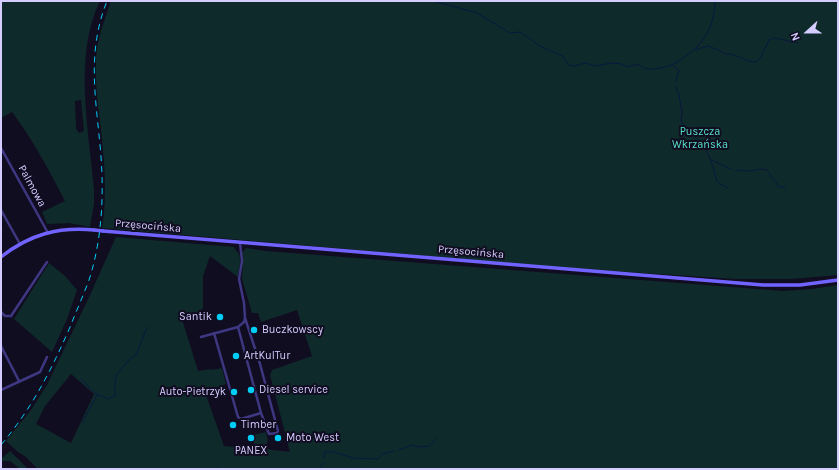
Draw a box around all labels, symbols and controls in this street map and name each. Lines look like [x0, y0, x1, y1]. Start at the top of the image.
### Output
north arrow [787, 12, 827, 52]
text: N [788, 30, 803, 42]
park label: Puszcza Wkrzańska [672, 125, 728, 151]
street label: Palmowa [15, 163, 49, 209]
street label: Przęsocińska [114, 217, 182, 235]
street label: Przęsocińska [437, 243, 505, 261]
place label: Santik [179, 310, 212, 324]
marker: Santik [215, 312, 225, 322]
place label: Buczkowscy [262, 323, 323, 337]
marker: Buczkowscy [249, 325, 259, 335]
place label: ArtKulTur [244, 349, 290, 363]
marker: ArtKulTur [231, 351, 241, 361]
place label: Diesel service [259, 383, 328, 397]
place label: Auto-Pietrzyk [159, 385, 226, 399]
marker: Diesel service [246, 385, 256, 395]
marker: Auto-Pietrzyk [229, 387, 239, 397]
place label: Timber [241, 418, 276, 432]
marker: Timber [228, 420, 238, 430]
place label: Moto West [286, 431, 339, 445]
marker: PANEX [246, 433, 256, 443]
marker: Moto West [273, 433, 283, 443]
place label: PANEX [235, 444, 267, 458]

